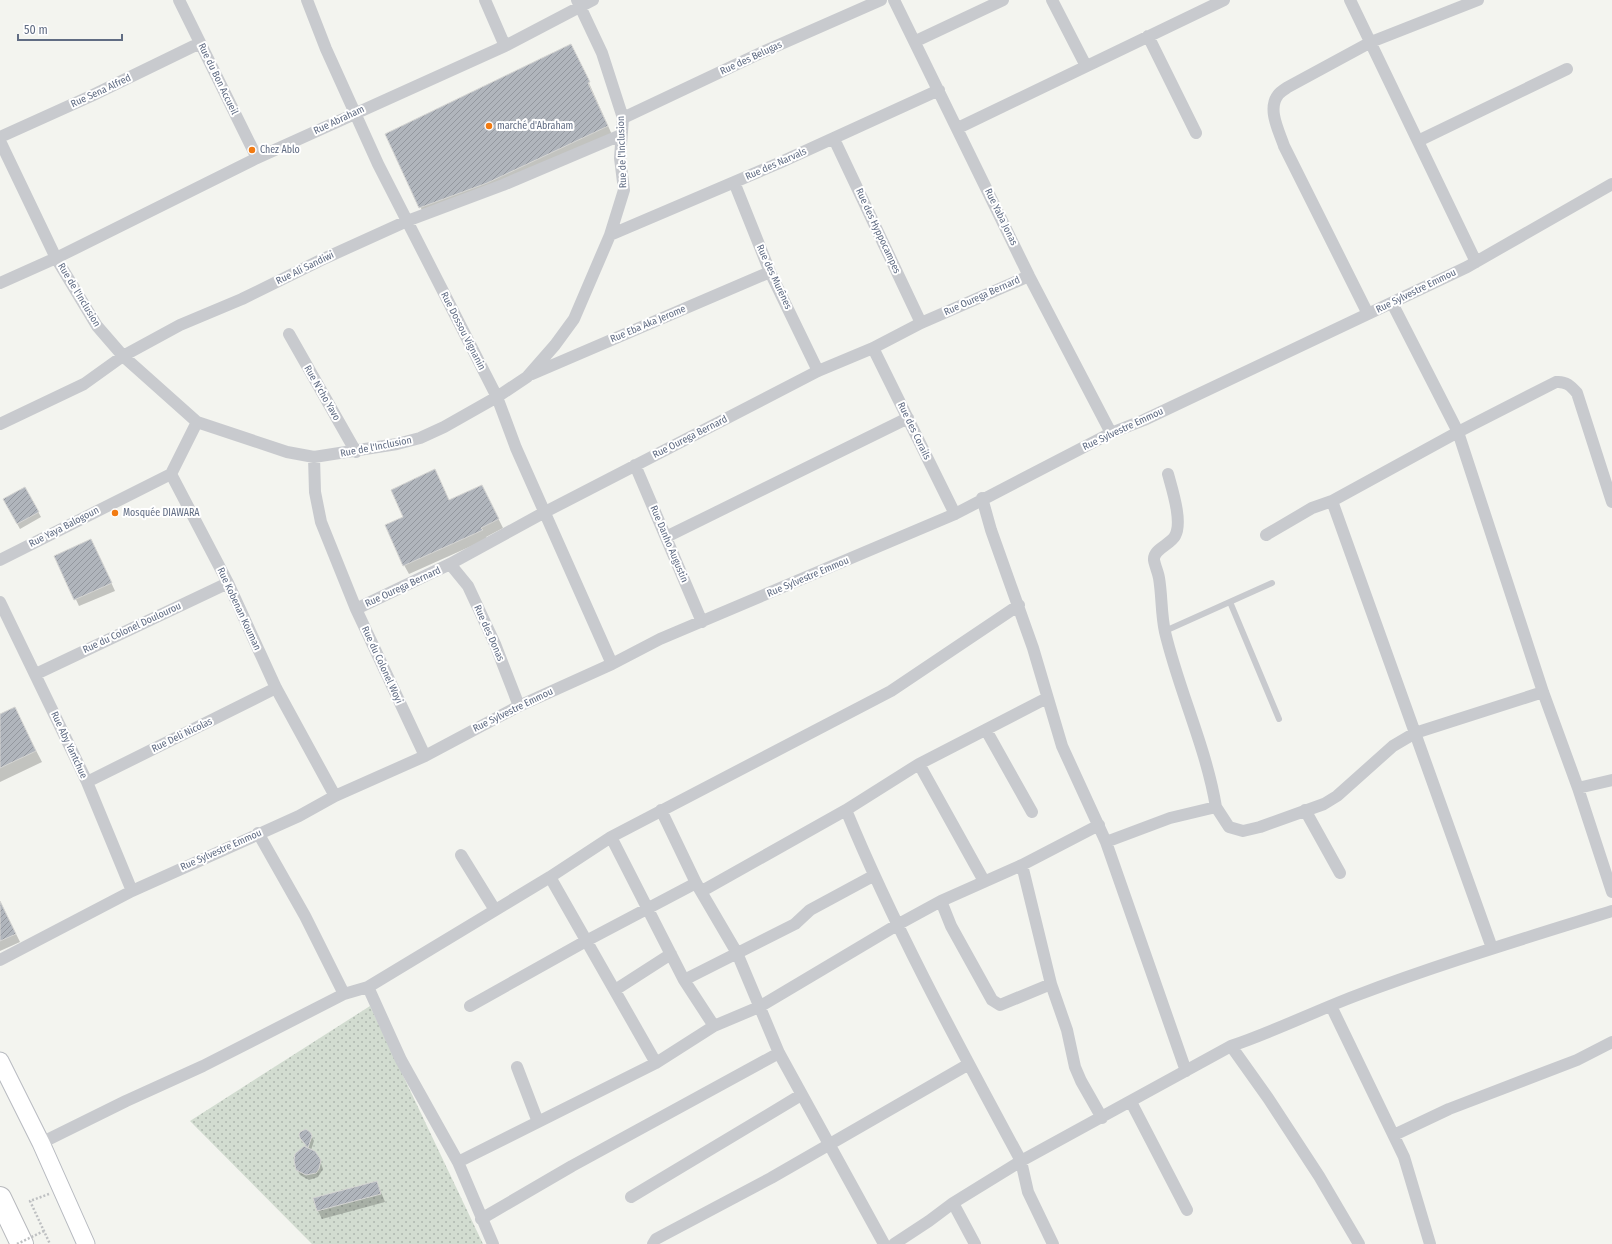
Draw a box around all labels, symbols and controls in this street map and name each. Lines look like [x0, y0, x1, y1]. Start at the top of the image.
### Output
scale bar [18, 16, 122, 42]
text: 50 m [24, 23, 48, 37]
street label: Rue des Belugas [718, 38, 784, 78]
street label: Rue du Bon Accueil [195, 41, 241, 117]
street label: Rue Sena Alfred [69, 72, 133, 110]
street label: Rue Abraham [312, 103, 366, 137]
street label: Rue de l'Inclusion [615, 116, 629, 188]
place label: marché d'Abraham [497, 120, 573, 132]
marker: marché d'Abraham [484, 121, 494, 131]
place label: Chez Ablo [260, 144, 300, 156]
marker: Chez Ablo [247, 145, 257, 155]
street label: Rue des Narvals [744, 145, 808, 183]
street label: Rue des Hyppocampes [853, 186, 903, 276]
street label: Rue Yaba Jonas [982, 187, 1020, 247]
street label: Rue des Murênes [754, 243, 794, 311]
street label: Rue Ali Sandiwi [274, 249, 336, 287]
street label: Rue de l'Inclusion [55, 261, 103, 329]
street label: Rue Sylvestre Emmou [1374, 266, 1458, 316]
street label: Rue Ourega Bernard [942, 274, 1022, 318]
street label: Rue Dossou Vignanin [438, 290, 488, 372]
street label: Rue Eba Aka Jerome [608, 303, 688, 345]
street label: Rue N'cho Yavo [301, 363, 343, 423]
street label: Rue des Corails [895, 400, 933, 462]
street label: Rue Sylvestre Emmou [1081, 405, 1165, 453]
street label: Rue Ourega Bernard [651, 413, 729, 461]
street label: Rue de l'Inclusion [339, 434, 413, 460]
street label: Rue Yaya Balogoun [27, 504, 101, 550]
street label: Rue Danho Augustin [647, 504, 691, 584]
place label: Mosquée DIAWARA [123, 507, 200, 519]
marker: Mosquée DIAWARA [110, 508, 120, 518]
street label: Rue Sylvestre Emmou [765, 554, 851, 600]
street label: Rue Ourega Bernard [363, 564, 443, 610]
street label: Rue Kobenan Kouman [215, 566, 263, 652]
street label: Rue du Colonel Doulourou [81, 600, 183, 656]
street label: Rue des Donas [471, 603, 507, 663]
street label: Rue du Colonel Woyi [359, 625, 405, 705]
street label: Rue Sylvestre Emmou [471, 685, 555, 735]
street label: Rue Aby Yantchue [48, 710, 90, 780]
street label: Rue Deli Nicolas [150, 715, 214, 755]
street label: Rue Sylvestre Emmou [179, 827, 263, 873]

